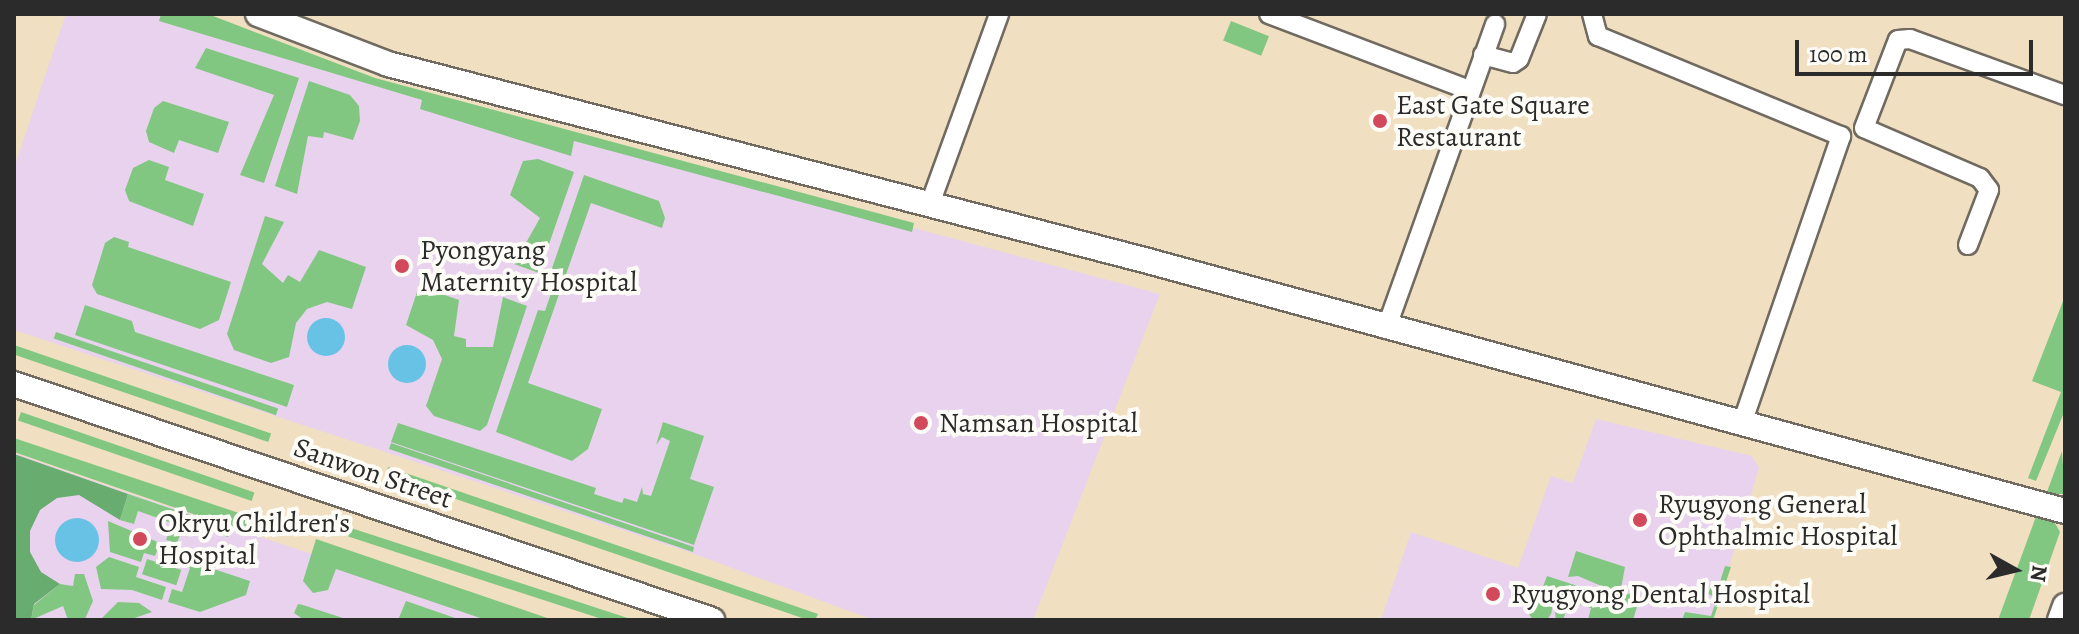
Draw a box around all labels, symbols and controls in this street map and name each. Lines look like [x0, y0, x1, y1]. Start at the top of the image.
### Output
scale bar [1799, 24, 2037, 74]
text: 100 m [1809, 38, 1868, 70]
place label: East Gate Square Restaurant [1396, 88, 1590, 154]
marker: East Gate Square Restaurant [1371, 112, 1389, 130]
place label: Pyongyang Maternity Hospital [420, 233, 637, 299]
marker: Pyongyang Maternity Hospital [391, 255, 413, 277]
place label: Namsan Hospital [939, 406, 1138, 440]
marker: Namsan Hospital [910, 412, 932, 434]
street label: Sanwon Street [289, 430, 457, 516]
place label: Ryugyong General Ophthalmic Hospital [1658, 487, 1897, 553]
place label: Okryu Children's Hospital [158, 506, 350, 572]
marker: Ryugyong General Ophthalmic Hospital [1629, 509, 1651, 531]
marker: Okryu Children's Hospital [129, 528, 151, 550]
north arrow [1975, 530, 2055, 610]
text: N [2023, 563, 2055, 583]
place label: Ryugyong Dental Hospital [1511, 577, 1810, 611]
marker: Ryugyong Dental Hospital [1482, 583, 1504, 605]

